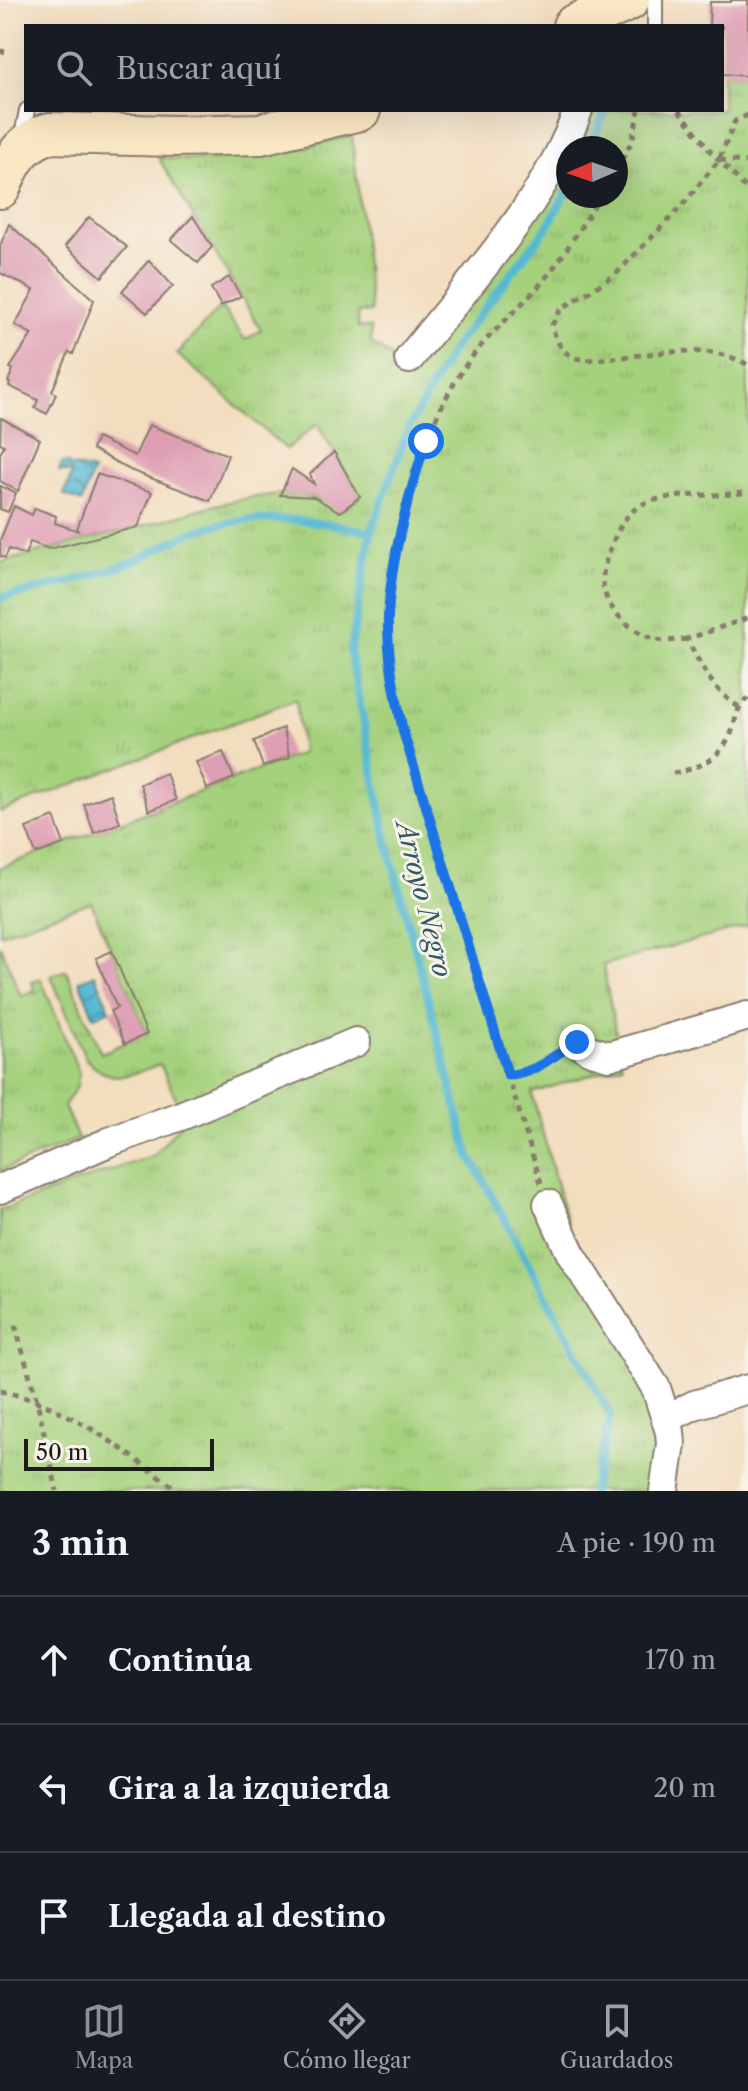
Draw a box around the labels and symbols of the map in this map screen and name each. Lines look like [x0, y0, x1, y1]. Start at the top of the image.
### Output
north arrow [556, 136, 628, 208]
route start [408, 423, 444, 459]
water label: Arroyo Negro [388, 814, 459, 980]
route end [559, 1024, 595, 1060]
scale bar [24, 1435, 214, 1471]

